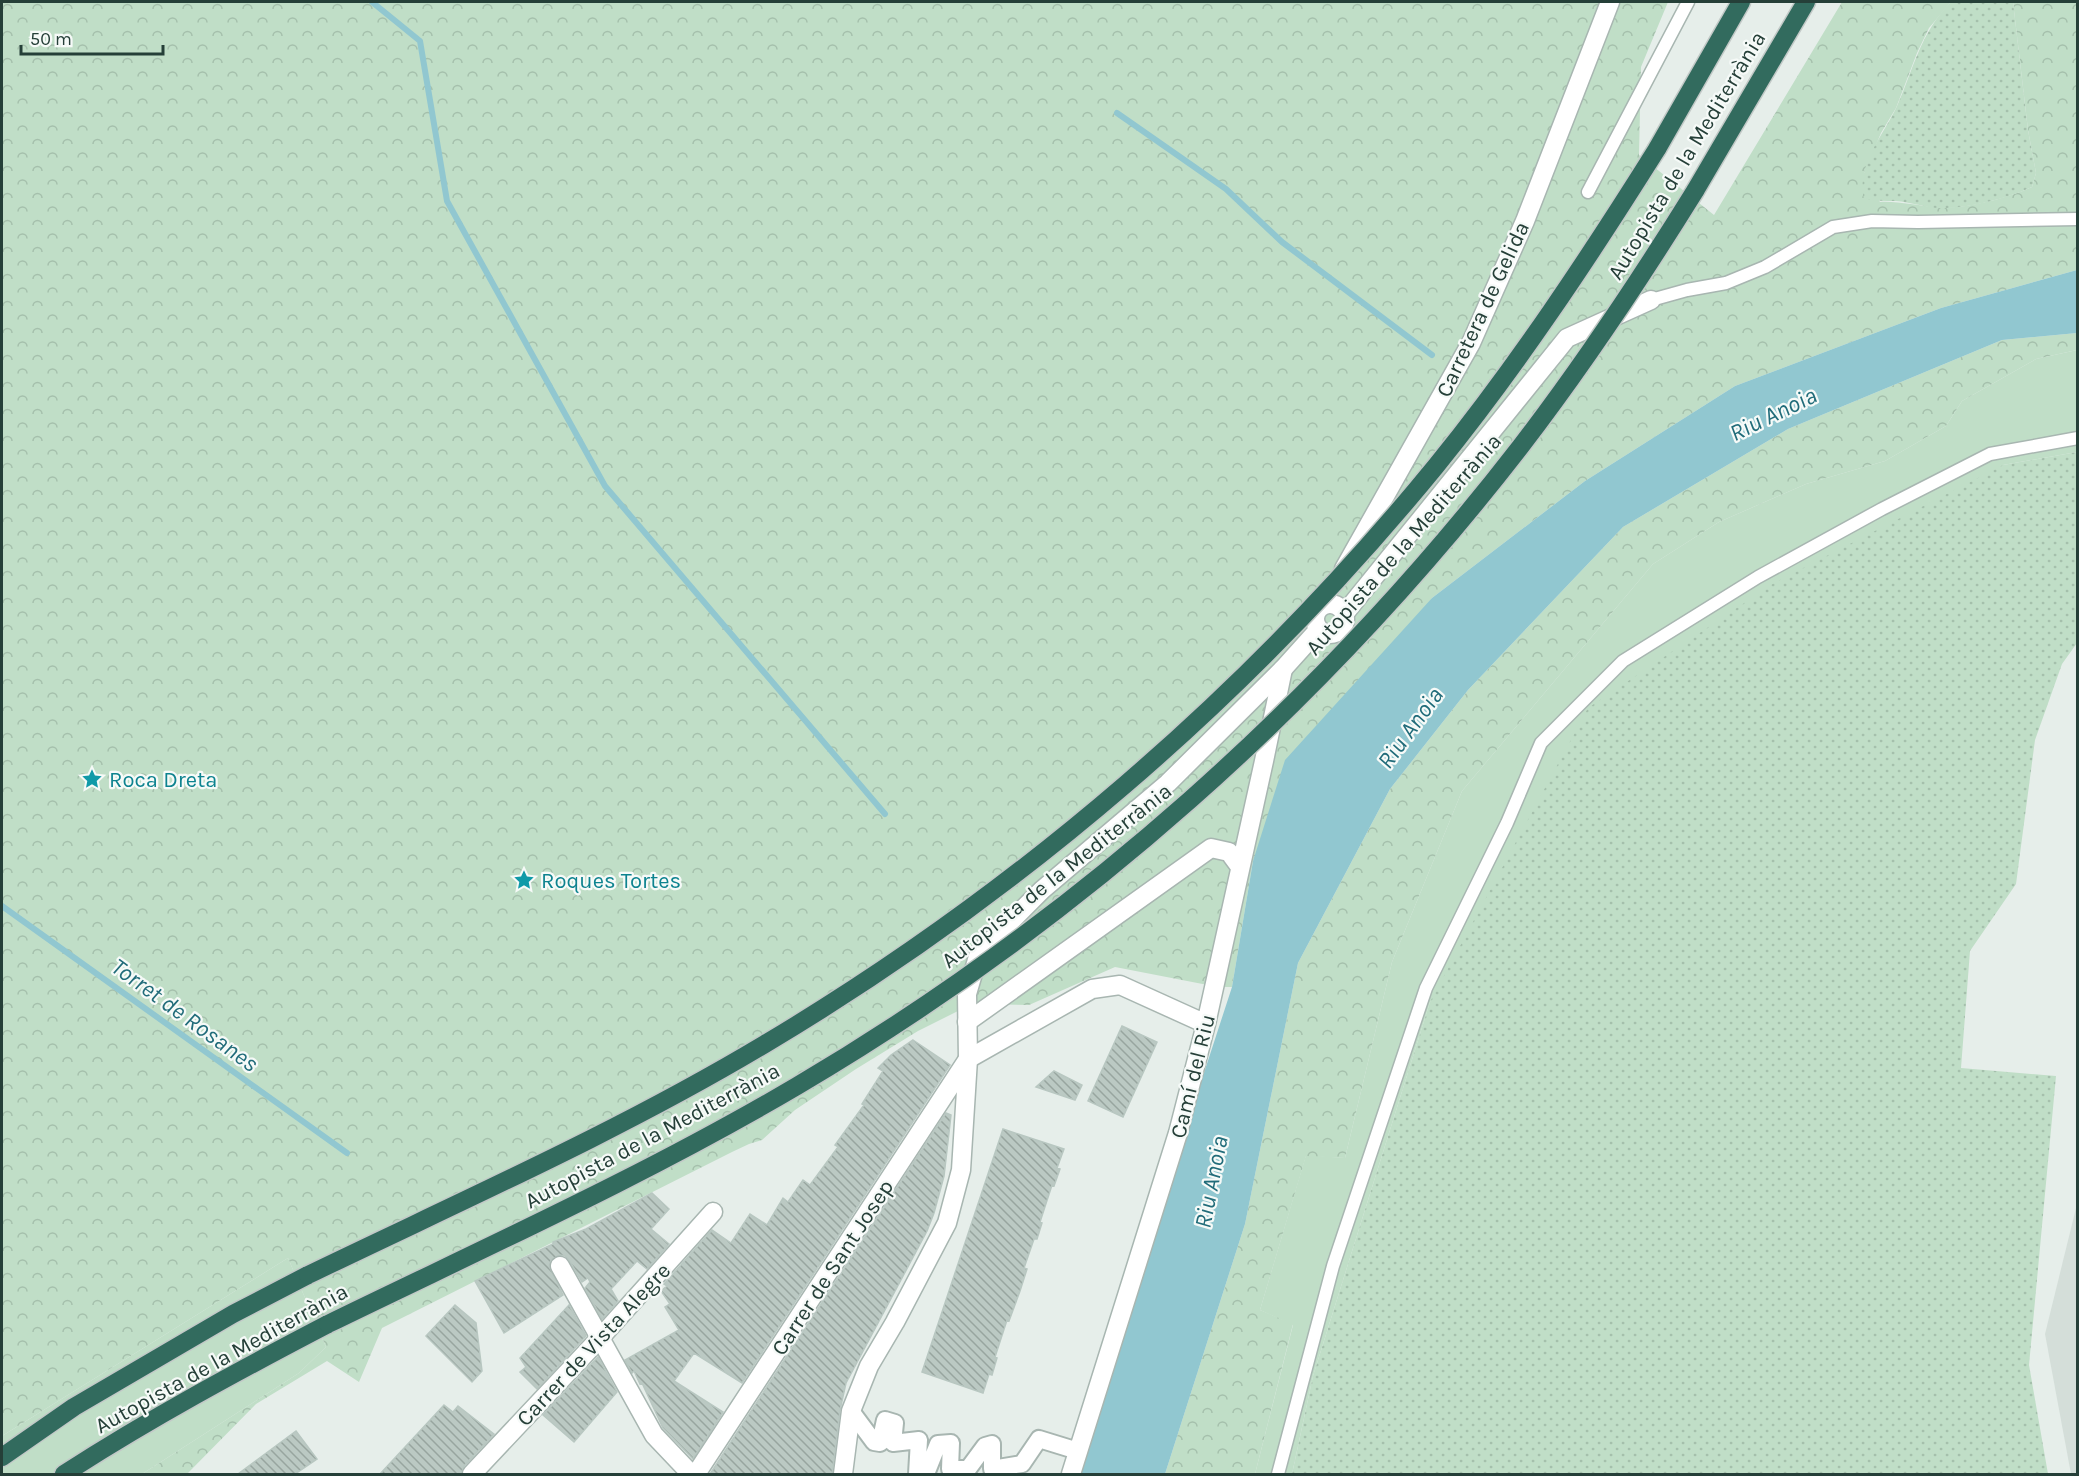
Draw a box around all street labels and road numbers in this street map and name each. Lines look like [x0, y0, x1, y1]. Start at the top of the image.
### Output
street label: Autopista de la Mediterrània [1602, 27, 1771, 284]
street label: Carretera de Gelida [1431, 218, 1535, 401]
street label: Autopista de la Mediterrània [1300, 429, 1507, 661]
street label: Autopista de la Mediterrània [936, 778, 1177, 974]
street label: Camí del Riu [1165, 1011, 1221, 1141]
street label: Autopista de la Mediterrània [521, 1058, 784, 1214]
street label: Carrer de Sant Josep [766, 1175, 899, 1360]
street label: Carrer de Vista Alegre [511, 1258, 676, 1432]
street label: Autopista de la Mediterrània [91, 1278, 352, 1439]

